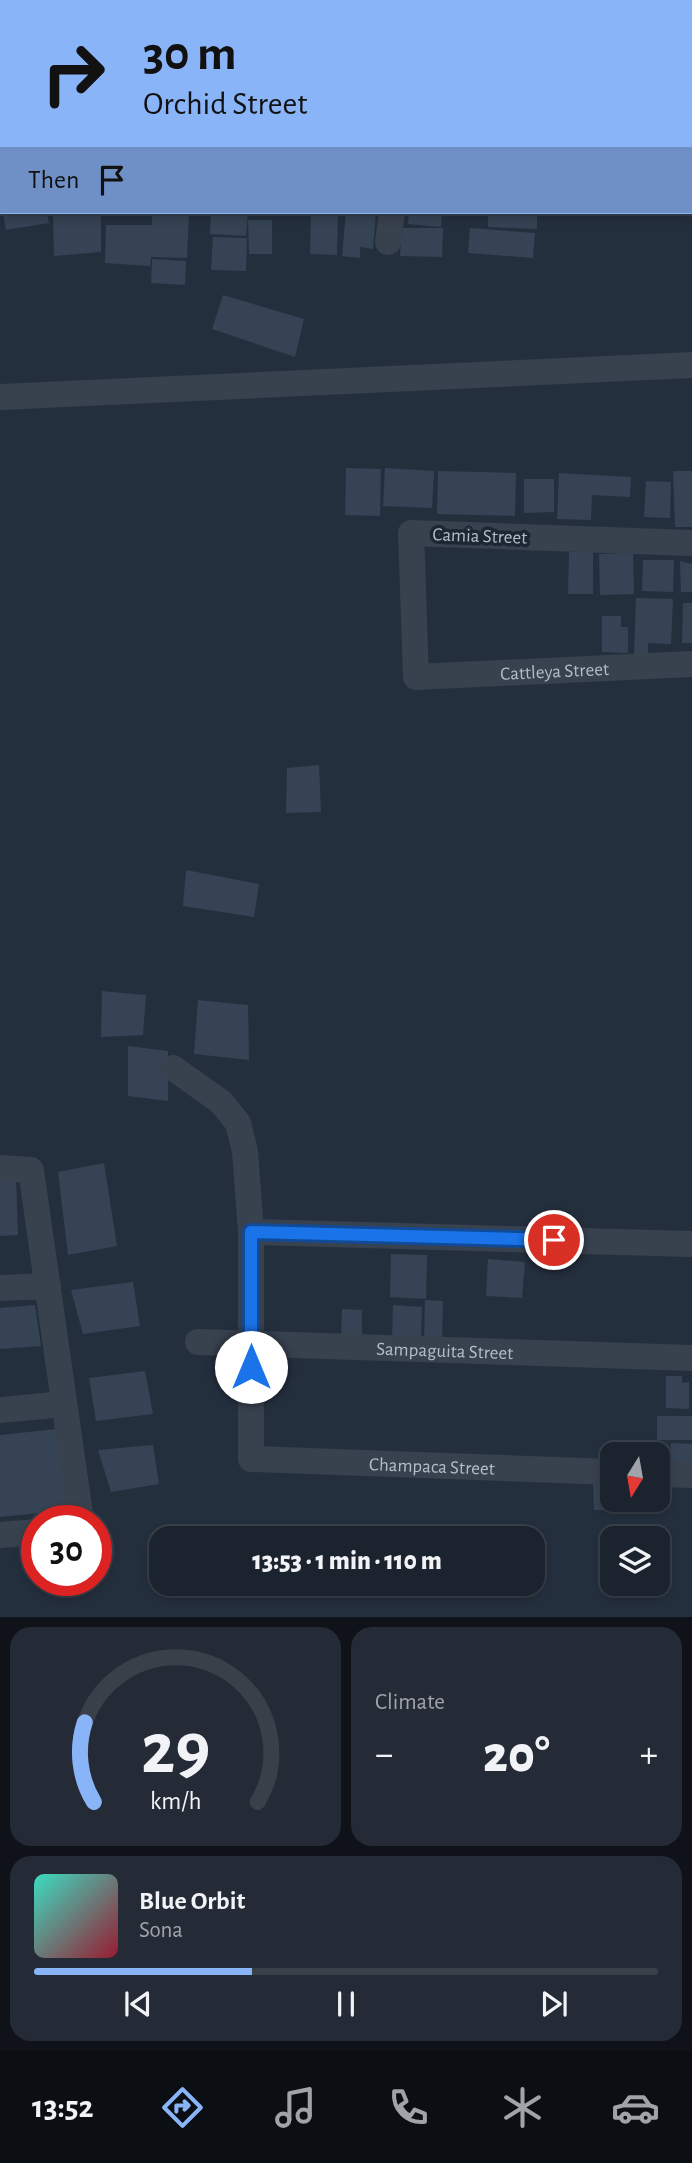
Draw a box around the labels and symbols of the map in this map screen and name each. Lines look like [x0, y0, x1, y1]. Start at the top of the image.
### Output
street label: Camia Street [432, 525, 528, 548]
street label: Cattleya Street [500, 660, 609, 684]
pin [524, 1210, 584, 1270]
position arrow [214, 1330, 288, 1404]
street label: Sampaguita Street [376, 1340, 514, 1363]
north arrow [600, 1442, 670, 1512]
street label: Champaca Street [369, 1455, 495, 1479]
speed limit sign: 30 [21, 1505, 112, 1596]

